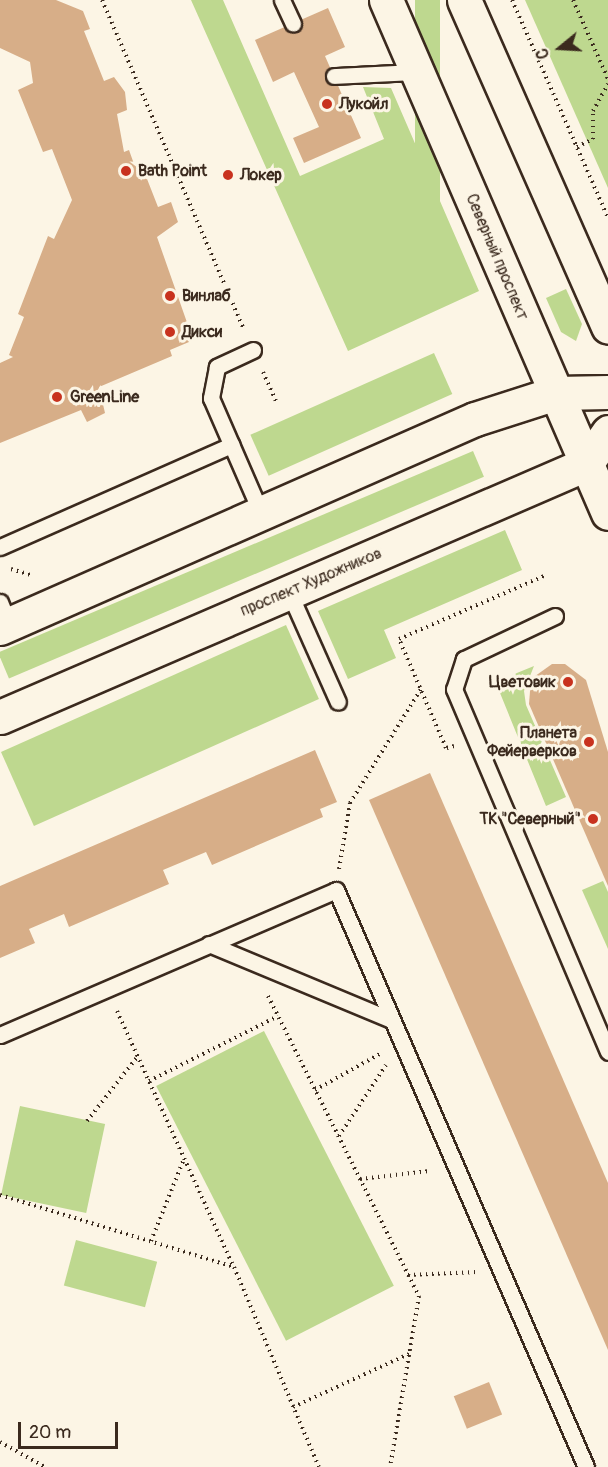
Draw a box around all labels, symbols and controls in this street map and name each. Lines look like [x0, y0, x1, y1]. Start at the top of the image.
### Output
north arrow [530, 18, 590, 78]
text: С [532, 46, 554, 61]
place label: Лукойл [339, 94, 388, 114]
marker: Лукойл [320, 97, 334, 111]
place label: Bath Point [138, 161, 207, 181]
marker: Bath Point [119, 164, 133, 178]
place label: Локер [240, 165, 282, 185]
marker: Локер [221, 168, 235, 182]
street label: Северный проспект [462, 191, 532, 323]
place label: Винлаб [182, 286, 231, 306]
marker: Винлаб [163, 289, 177, 303]
place label: Дикси [182, 322, 222, 342]
marker: Дикси [163, 325, 177, 339]
place label: GreenLine [70, 387, 139, 407]
marker: GreenLine [48, 388, 66, 406]
street label: проспект Художников [237, 543, 385, 621]
place label: Цветовик [489, 672, 556, 692]
marker: Цветовик [561, 675, 575, 689]
place label: Планета Фейерверков [487, 723, 577, 761]
marker: Планета Фейерверков [582, 735, 596, 749]
place label: ТК "Северный" [479, 809, 581, 829]
marker: ТК "Северный" [586, 812, 600, 826]
scale bar [21, 1410, 122, 1448]
text: 20 m [29, 1421, 71, 1444]

